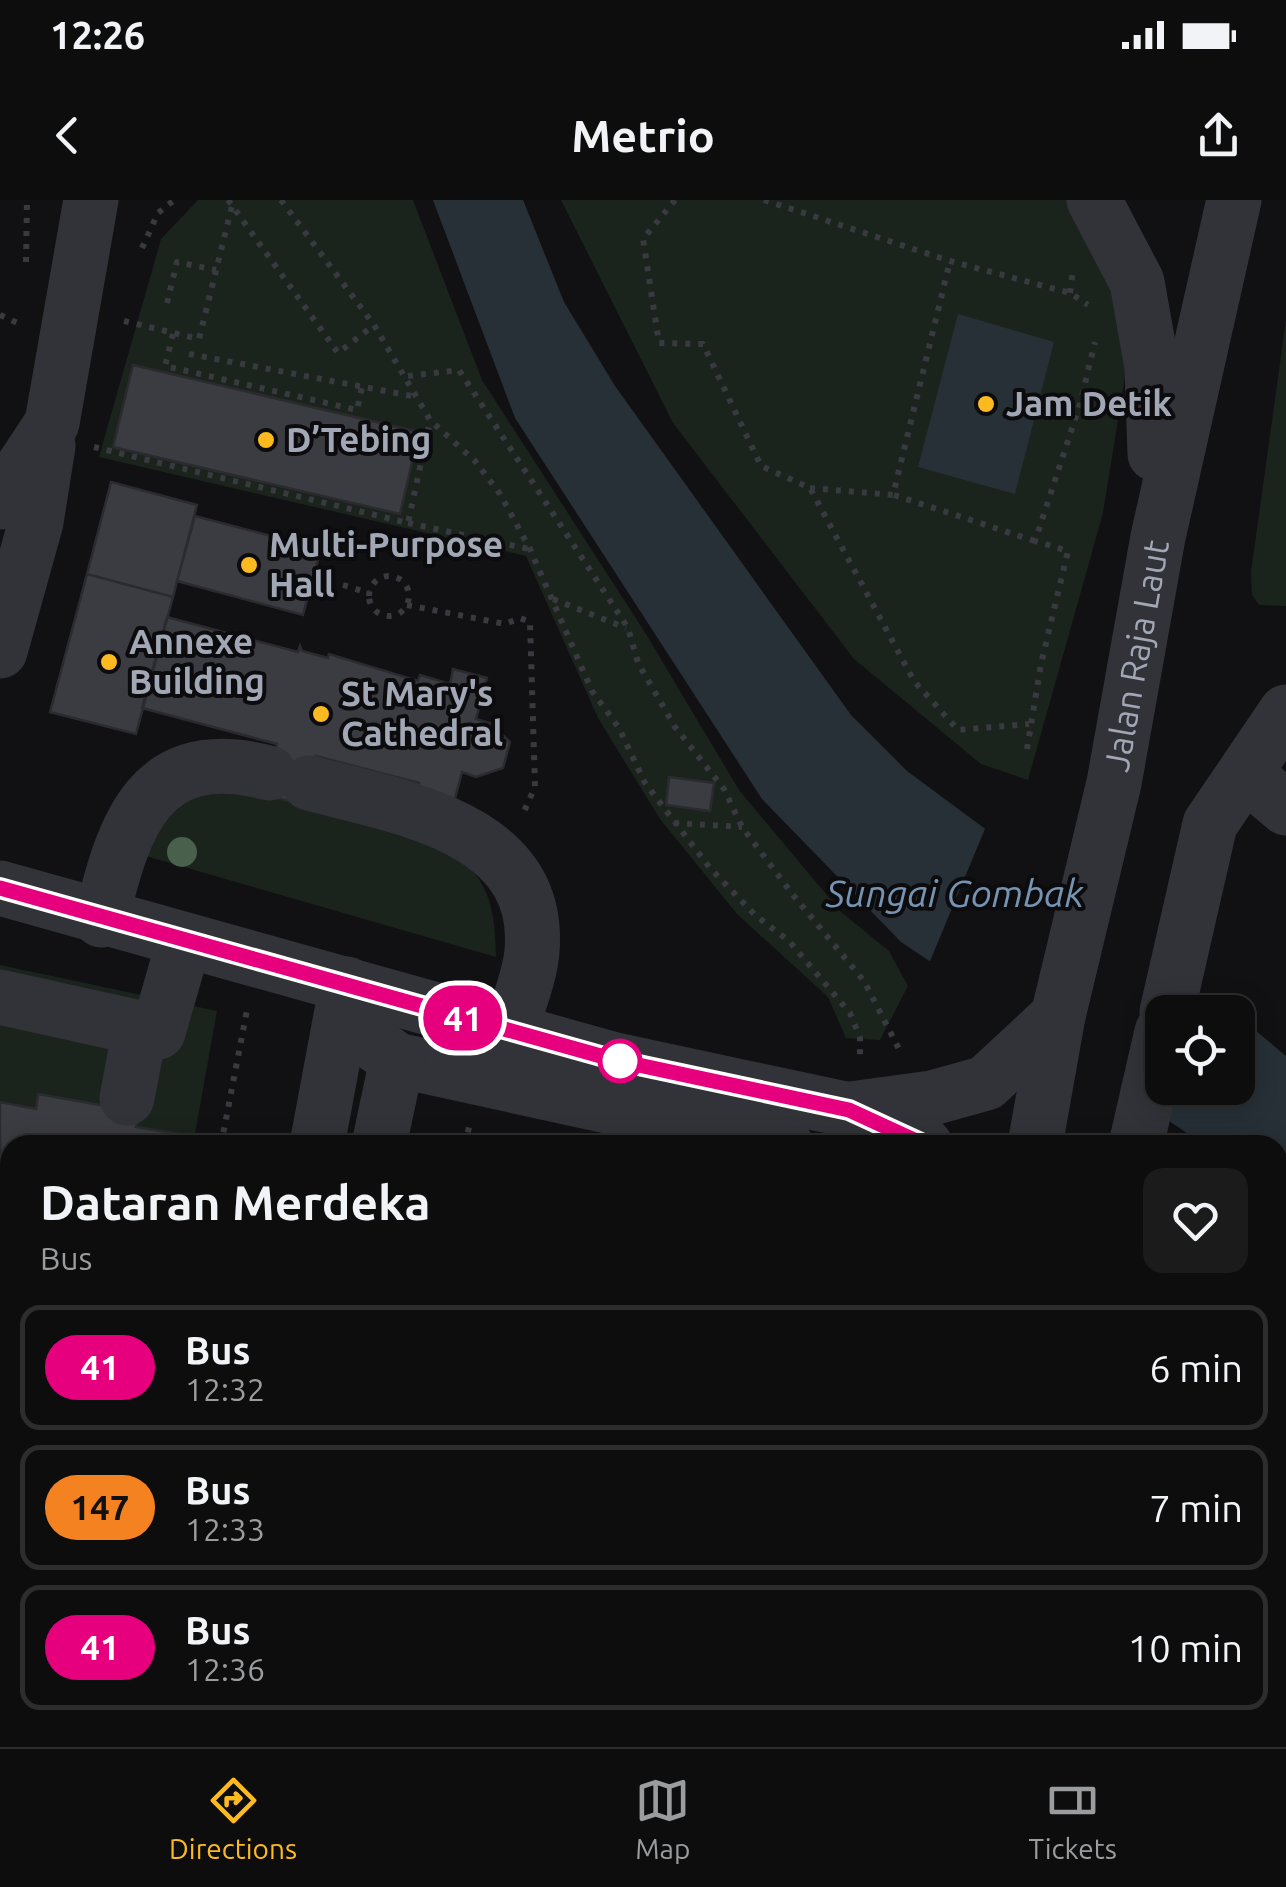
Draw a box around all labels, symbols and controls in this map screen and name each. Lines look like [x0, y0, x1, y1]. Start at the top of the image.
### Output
text: 12:26 [50, 14, 145, 56]
icon: back [40, 108, 95, 163]
icon: share [1191, 108, 1246, 163]
text: Metrio [571, 110, 715, 161]
place label: Jam Detik [1006, 383, 1172, 423]
marker: Jam Detik [975, 393, 997, 415]
place label: D’Tebing [286, 419, 431, 459]
marker: D’Tebing [255, 429, 277, 451]
place label: Multi-Purpose Hall [269, 524, 503, 604]
street label: Jalan Raja Laut [1095, 536, 1176, 774]
marker: Multi-Purpose Hall [238, 554, 260, 576]
place label: Annexe Building [129, 621, 265, 701]
marker: Annexe Building [98, 651, 120, 673]
place label: St Mary's Cathedral [341, 673, 503, 753]
marker: St Mary's Cathedral [310, 703, 332, 725]
water label: Sungai Gombak [825, 872, 1085, 914]
line badge: 41 [418, 986, 508, 1050]
map controls [1145, 995, 1255, 1105]
button: locate [1145, 995, 1255, 1105]
text: 41 [443, 998, 483, 1038]
unlabelled marker [599, 1040, 641, 1082]
button: heart [1143, 1168, 1248, 1273]
text: Dataran Merdeka [40, 1175, 431, 1229]
text: Bus [40, 1240, 92, 1276]
text: Bus [185, 1329, 250, 1371]
text: 41 [80, 1347, 120, 1387]
text: 6 min [1149, 1347, 1243, 1389]
text: 12:32 [185, 1371, 265, 1407]
text: Bus [185, 1469, 250, 1511]
text: 147 [70, 1487, 130, 1527]
text: 7 min [1149, 1487, 1243, 1529]
text: 12:33 [185, 1511, 265, 1547]
text: Bus [185, 1609, 250, 1651]
text: 41 [80, 1627, 120, 1667]
text: 10 min [1128, 1627, 1243, 1669]
text: 12:36 [185, 1651, 265, 1687]
tab: Directions [169, 1773, 297, 1864]
tab: Map [635, 1773, 690, 1864]
tab: Tickets [1029, 1773, 1117, 1864]

